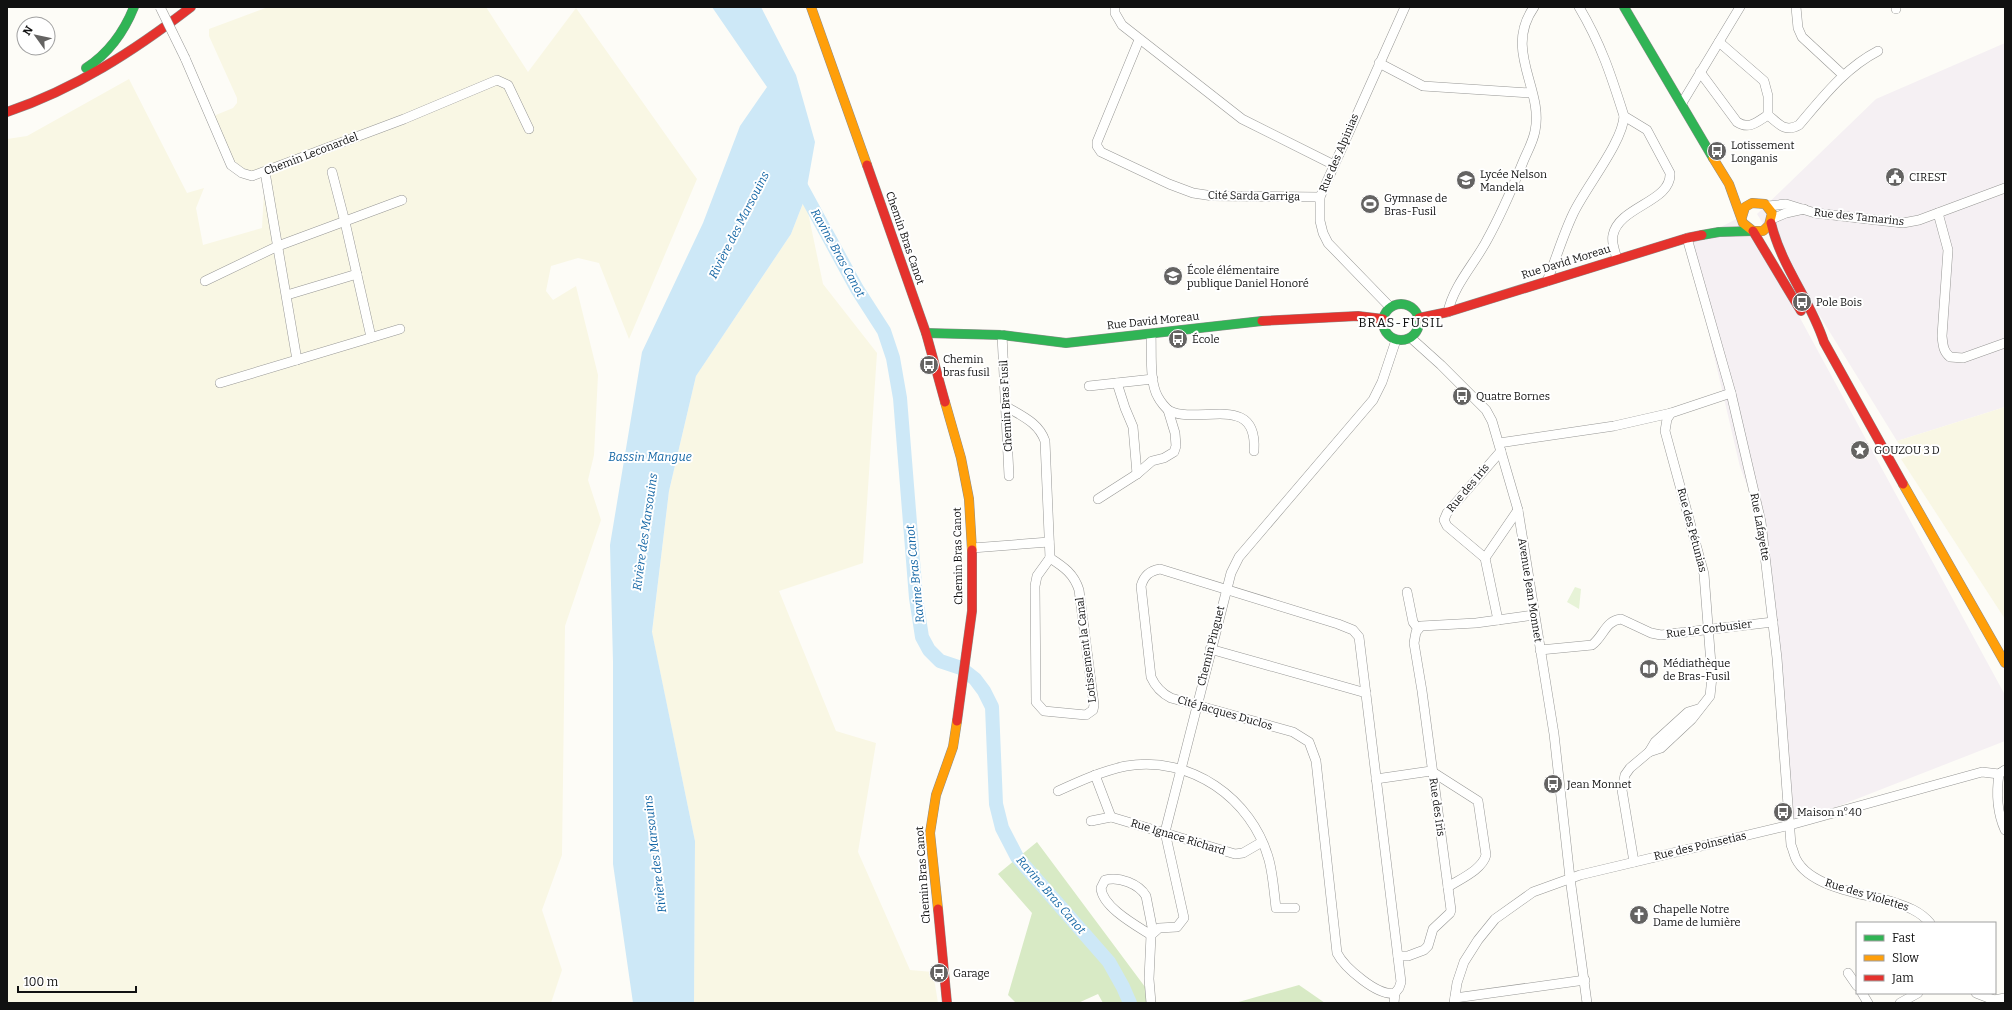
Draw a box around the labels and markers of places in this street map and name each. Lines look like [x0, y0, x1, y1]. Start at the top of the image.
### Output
place label: Lotissement Longanis [1731, 139, 1795, 165]
bus stop icon: Lotissement Longanis [1706, 140, 1728, 162]
public building icon: CIREST [1884, 166, 1906, 188]
place label: Lycée Nelson Mandela [1480, 168, 1547, 194]
school or university icon: Lycée Nelson Mandela [1455, 169, 1477, 191]
place label: CIREST [1909, 171, 1947, 184]
place label: Gymnase de Bras-Fusil [1384, 192, 1447, 218]
sports icon: Gymnase de Bras-Fusil [1359, 193, 1381, 215]
place label: École élémentaire publique Daniel Honoré [1187, 263, 1309, 290]
school or university icon: École élémentaire publique Daniel Honoré [1162, 265, 1184, 287]
bus stop icon: Pole Bois [1791, 291, 1813, 313]
place label: Pole Bois [1816, 296, 1862, 309]
bus stop icon: École [1167, 328, 1189, 350]
place label: École [1192, 332, 1220, 346]
place label: Chemin bras fusil [943, 353, 990, 379]
bus stop icon: Chemin bras fusil [918, 354, 940, 376]
bus stop icon: Quatre Bornes [1451, 385, 1473, 407]
place label: Quatre Bornes [1476, 390, 1550, 403]
place icon: GOUZOU 3 D [1849, 439, 1871, 461]
place label: GOUZOU 3 D [1874, 444, 1940, 457]
place label: Médiathèque de Bras-Fusil [1663, 657, 1730, 683]
library icon: Médiathèque de Bras-Fusil [1638, 658, 1660, 680]
bus stop icon: Jean Monnet [1542, 773, 1564, 795]
place label: Jean Monnet [1566, 778, 1632, 791]
bus stop icon: Maison n°40 [1772, 801, 1794, 823]
place label: Maison n°40 [1797, 806, 1862, 819]
place label: Chapelle Notre Dame de lumière [1653, 903, 1741, 929]
church icon: Chapelle Notre Dame de lumière [1628, 904, 1650, 926]
bus stop icon: Garage [928, 962, 950, 984]
place label: Garage [953, 967, 990, 980]

